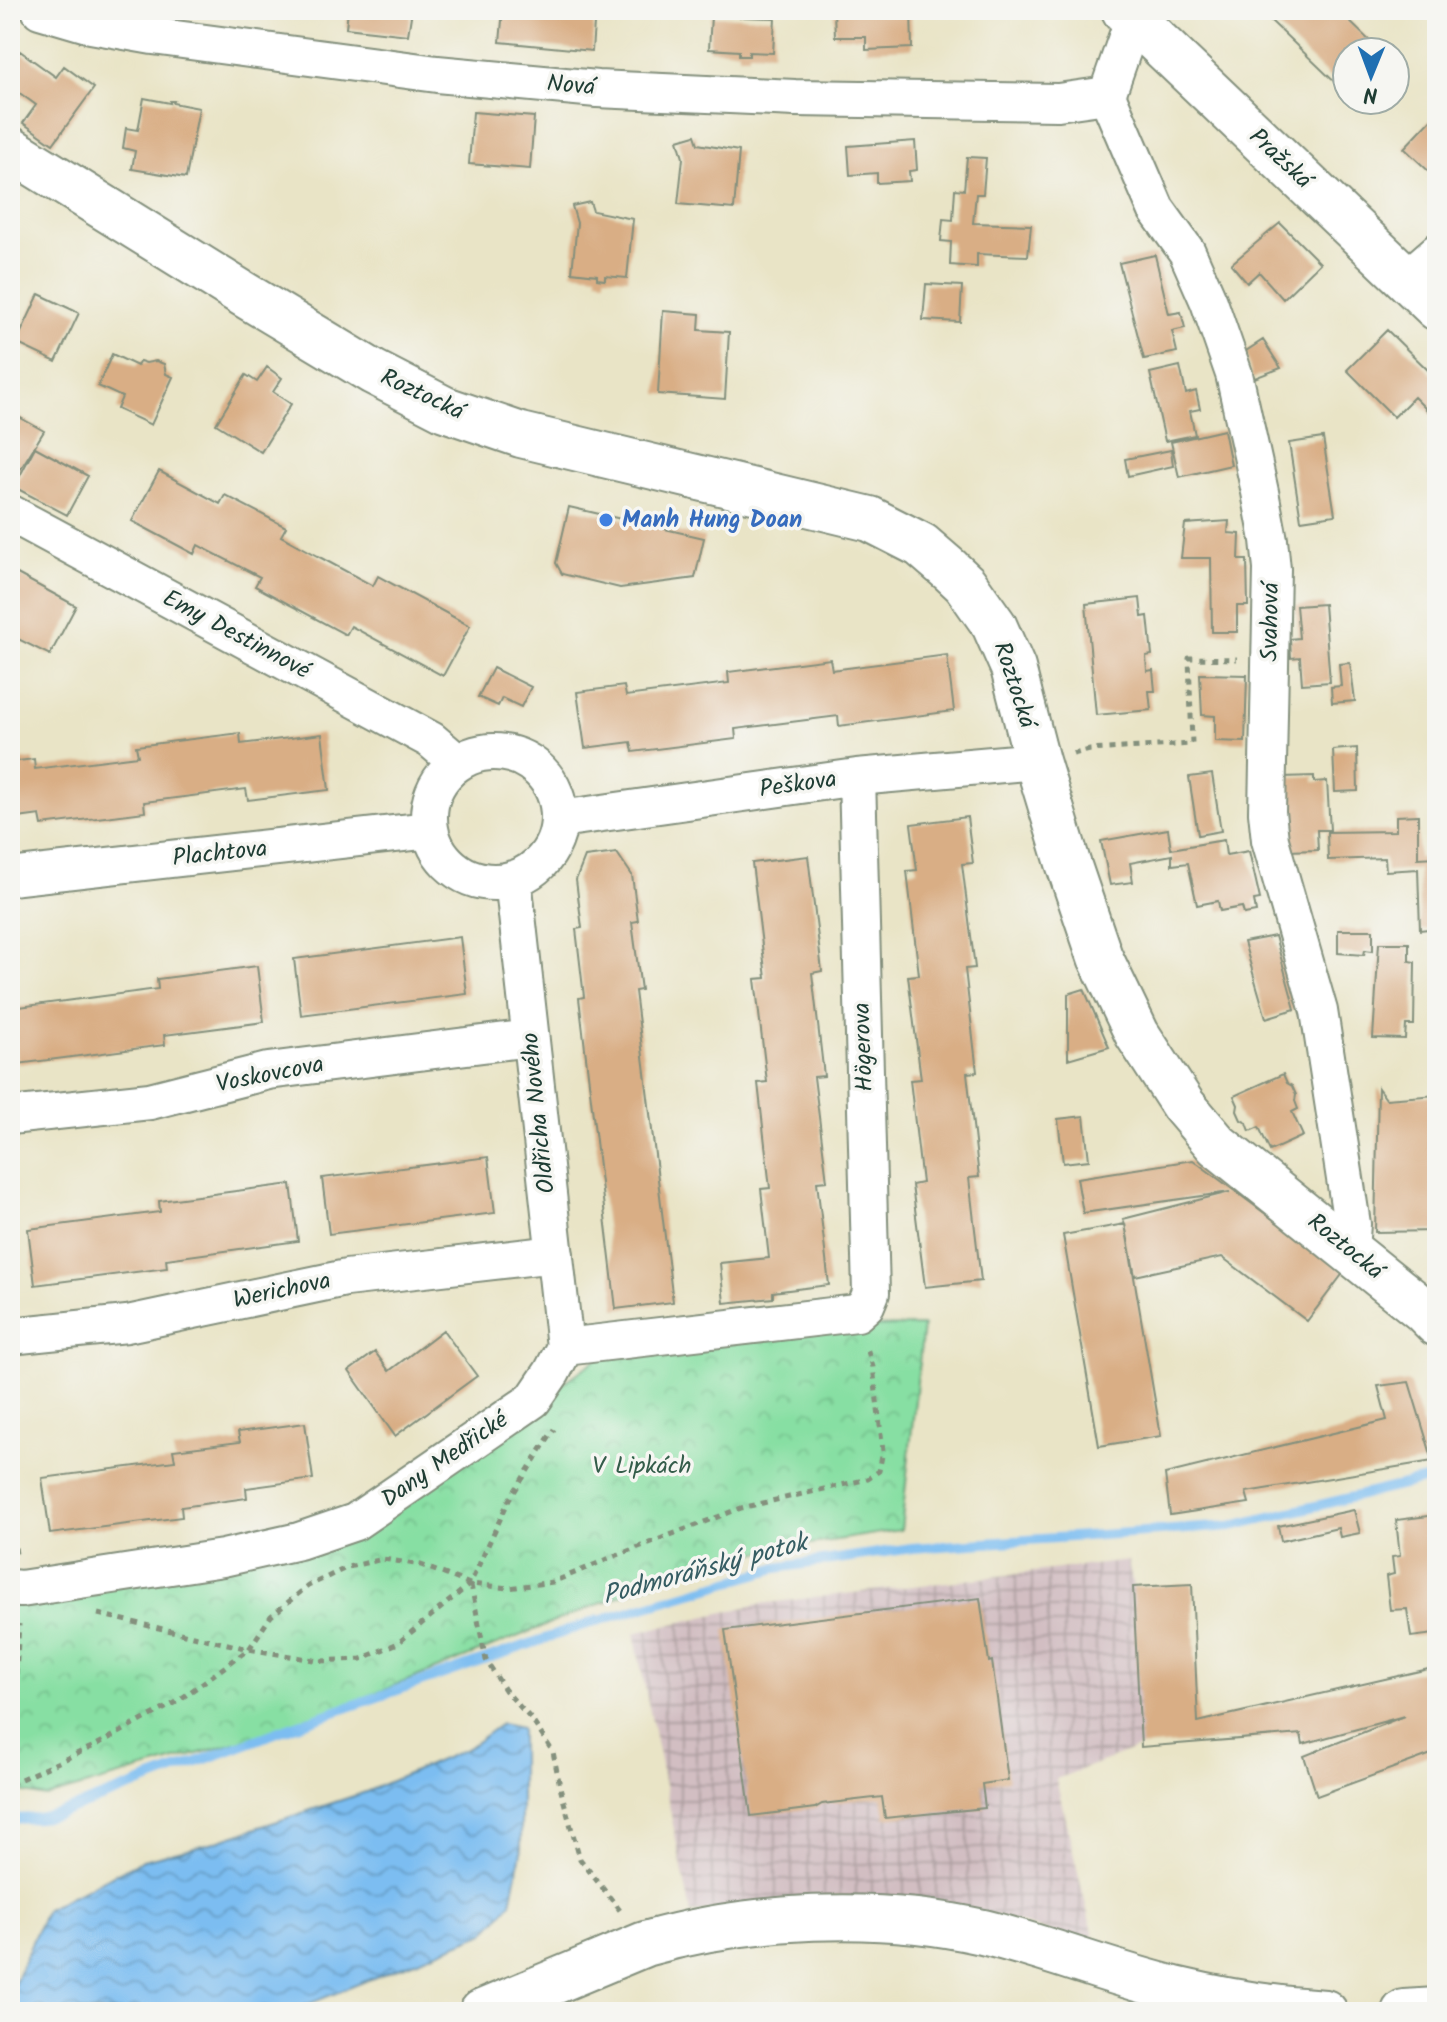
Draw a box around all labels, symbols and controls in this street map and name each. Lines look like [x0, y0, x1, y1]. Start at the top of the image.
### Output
north arrow [1331, 36, 1411, 116]
street label: Nová [545, 64, 600, 108]
text: N [1363, 76, 1378, 111]
street label: Pražská [1239, 119, 1323, 201]
street label: Roztocká [373, 359, 473, 433]
place label: Manh Hung Doan [622, 501, 802, 540]
marker: Manh Hung Doan [597, 511, 615, 529]
street label: Svahová [1251, 579, 1291, 662]
street label: Emy Destinnové [155, 580, 318, 691]
street label: Roztocká [982, 637, 1047, 736]
street label: Peškova [757, 760, 839, 810]
street label: Plachtova [171, 830, 269, 878]
street label: Högerova [843, 1002, 885, 1092]
street label: Oldřicha Nového [511, 1030, 567, 1196]
street label: Voskovcova [213, 1045, 327, 1105]
street label: Roztocká [1298, 1204, 1394, 1292]
street label: Werichova [230, 1262, 334, 1320]
street label: Dany Medřické [373, 1401, 518, 1518]
park label: V Lipkách [593, 1447, 691, 1486]
water label: Podmoráňský potok [598, 1522, 816, 1617]

